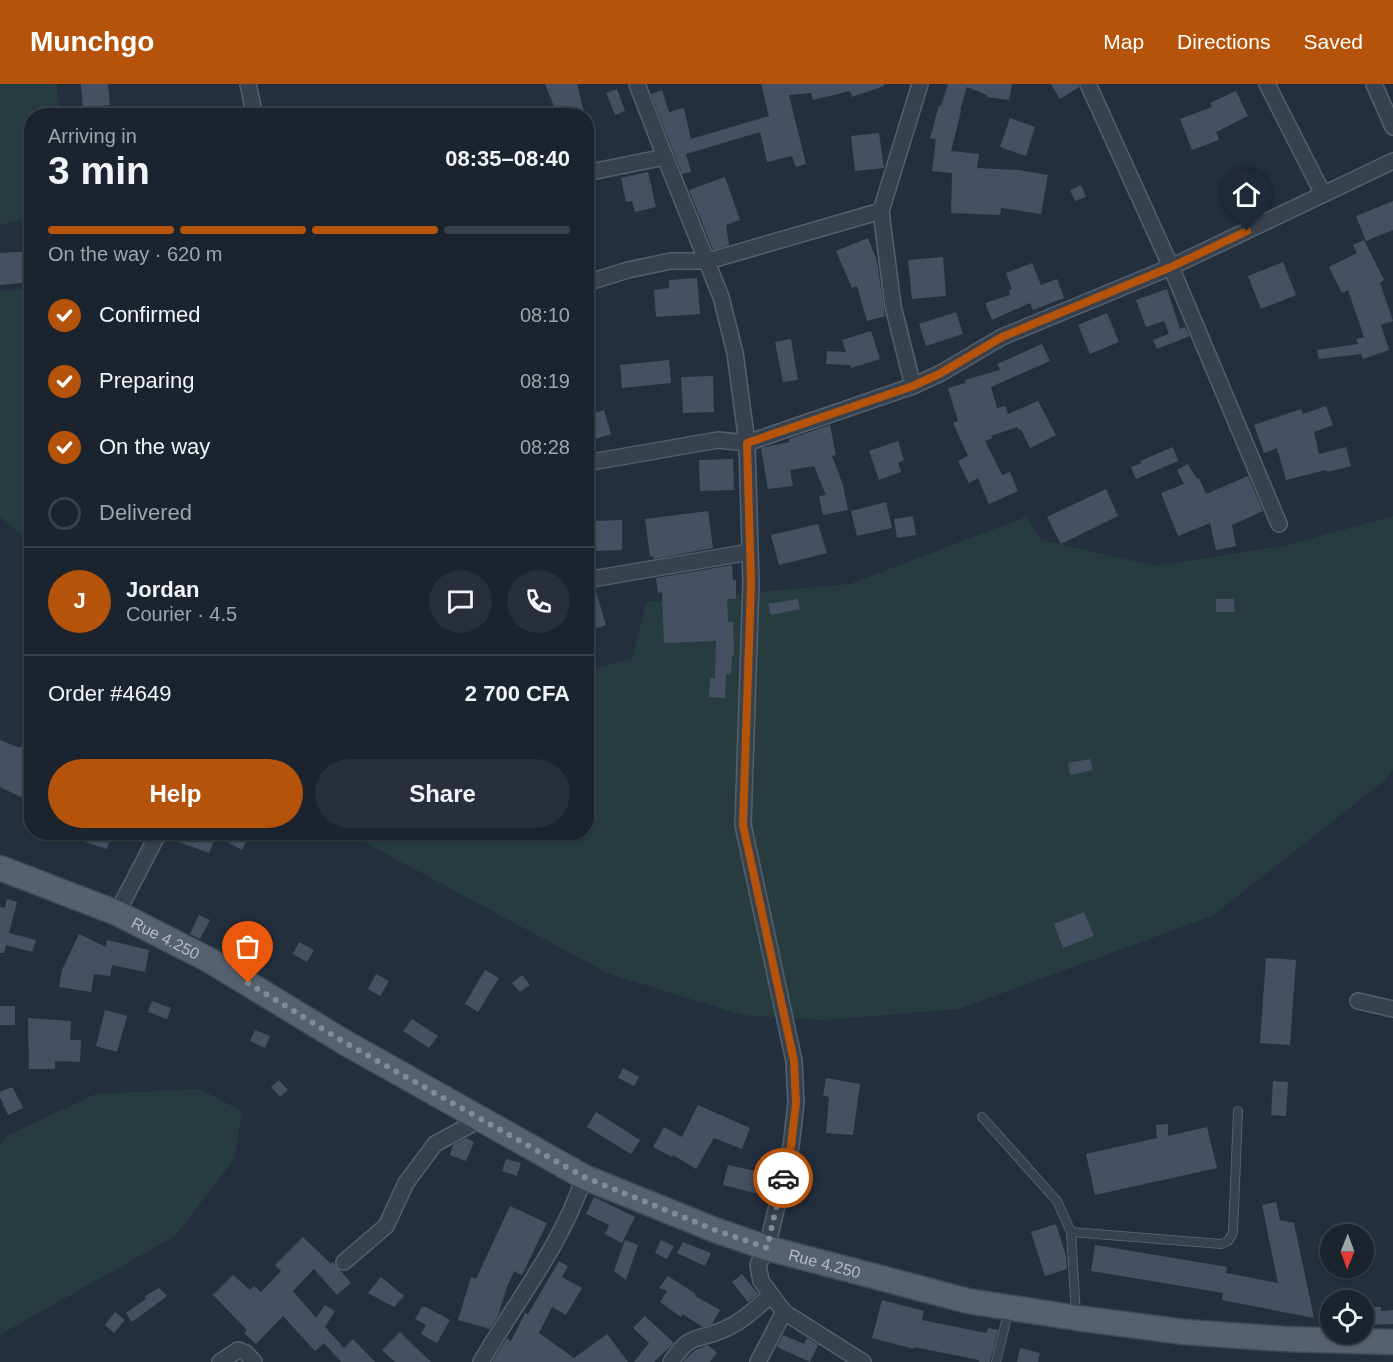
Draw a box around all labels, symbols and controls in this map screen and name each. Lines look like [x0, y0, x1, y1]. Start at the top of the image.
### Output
text: Munchgo [30, 26, 154, 57]
text: Map [1103, 30, 1144, 53]
text: Directions [1177, 30, 1270, 53]
text: Saved [1303, 30, 1363, 53]
text: Arriving in [48, 125, 137, 147]
text: 08:35–08:40 [445, 146, 570, 171]
text: 3 min [48, 149, 150, 192]
pin [1221, 169, 1272, 231]
icon: home [1230, 178, 1263, 211]
text: On the way · 620 m [48, 243, 223, 265]
icon: check [48, 299, 81, 332]
text: Confirmed [99, 302, 200, 327]
text: 08:10 [520, 304, 570, 326]
icon: check [48, 365, 81, 398]
text: Preparing [99, 368, 194, 393]
text: 08:19 [520, 370, 570, 392]
icon: check [48, 431, 81, 464]
text: On the way [99, 434, 210, 459]
text: 08:28 [520, 436, 570, 458]
text: Delivered [99, 500, 192, 525]
button: chat [429, 570, 492, 633]
button: phone [507, 570, 570, 633]
text: Jordan [126, 577, 199, 602]
text: J [73, 588, 86, 613]
text: Courier · 4.5 [126, 603, 237, 625]
text: Order #4649 [48, 681, 172, 706]
text: 2 700 CFA [465, 681, 570, 706]
button: Help [48, 759, 303, 828]
button: Share [315, 759, 570, 828]
street label: Rue 4.250 [129, 913, 203, 962]
pin [222, 921, 273, 983]
icon: bag [231, 930, 264, 963]
courier [753, 1148, 813, 1208]
icon: car [767, 1162, 800, 1195]
north arrow [1320, 1224, 1374, 1278]
map controls [1320, 1224, 1374, 1344]
street label: Rue 4.250 [787, 1246, 863, 1281]
button: locate [1320, 1290, 1374, 1344]

